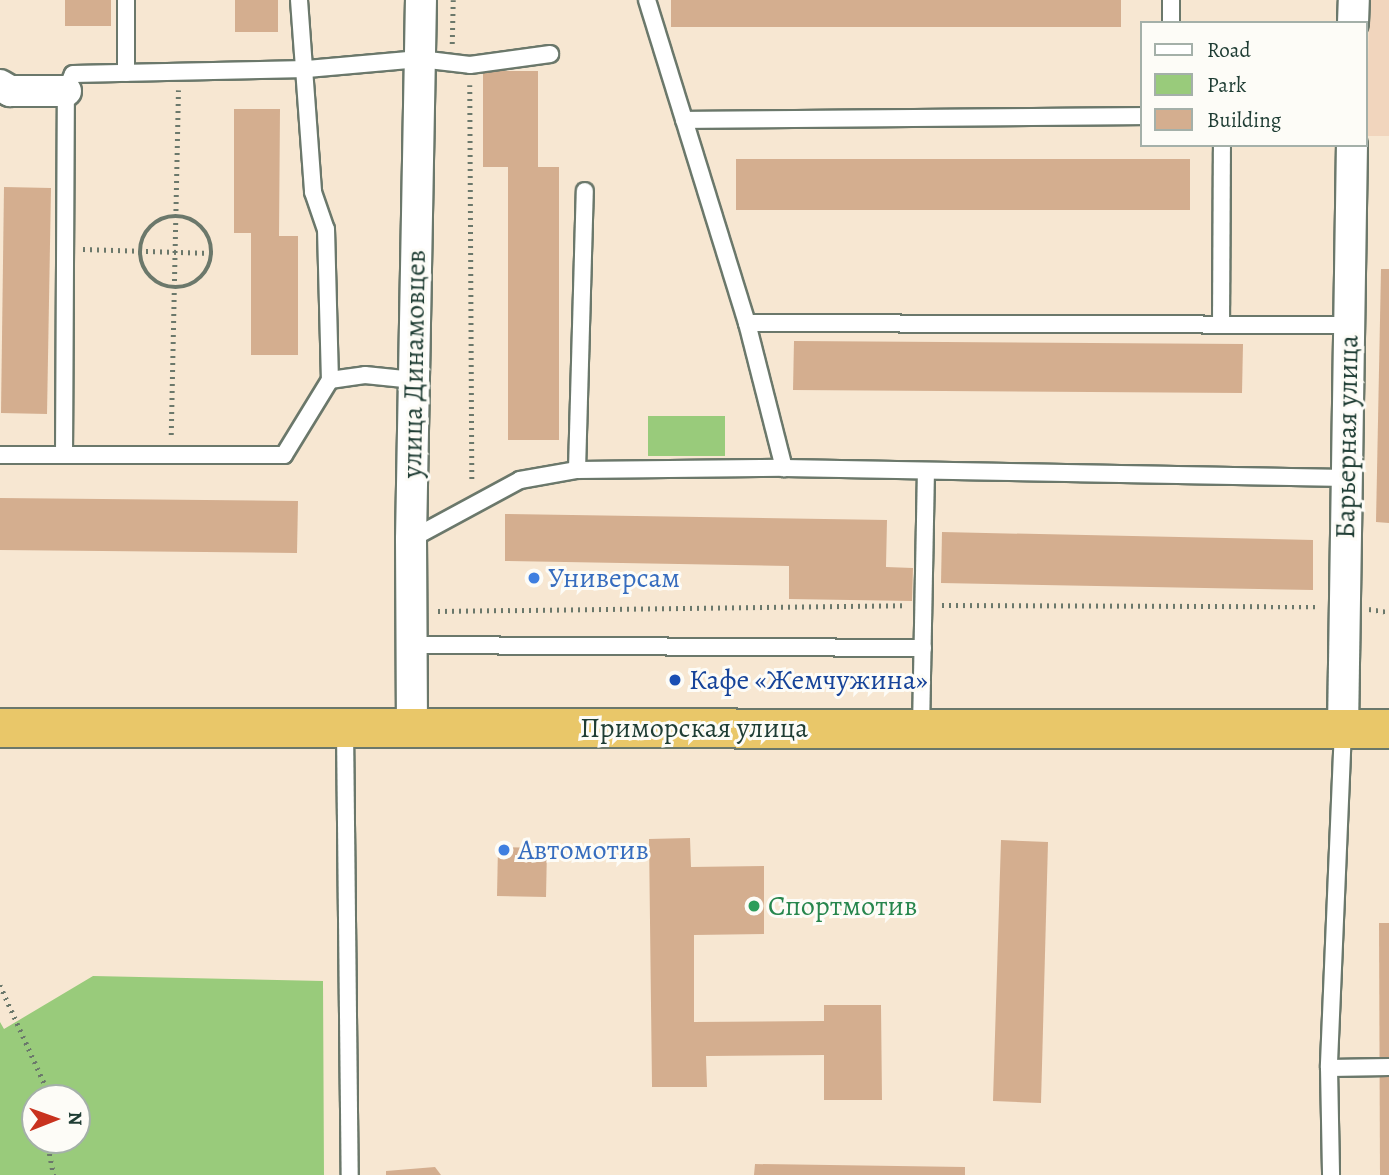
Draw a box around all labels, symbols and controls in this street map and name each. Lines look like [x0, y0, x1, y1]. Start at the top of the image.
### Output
legend [1140, 21, 1368, 147]
text: Road [1207, 36, 1251, 64]
text: Park [1207, 71, 1246, 99]
text: Building [1207, 106, 1281, 134]
street label: улица Динамовцев [395, 250, 433, 478]
street label: Барьерная улица [1328, 335, 1366, 539]
place label: Универсам [548, 561, 680, 595]
marker: Универсам [526, 570, 542, 586]
place label: Кафе «Жемчужина» [689, 663, 928, 697]
marker: Кафе «Жемчужина» [667, 672, 683, 688]
street label: Приморская улица [580, 711, 808, 745]
place label: Автомотив [518, 833, 649, 867]
marker: Автомотив [496, 842, 512, 858]
place label: Спортмотив [768, 889, 917, 923]
marker: Спортмотив [746, 898, 762, 914]
north arrow [21, 1084, 91, 1154]
text: N [62, 1112, 88, 1126]

